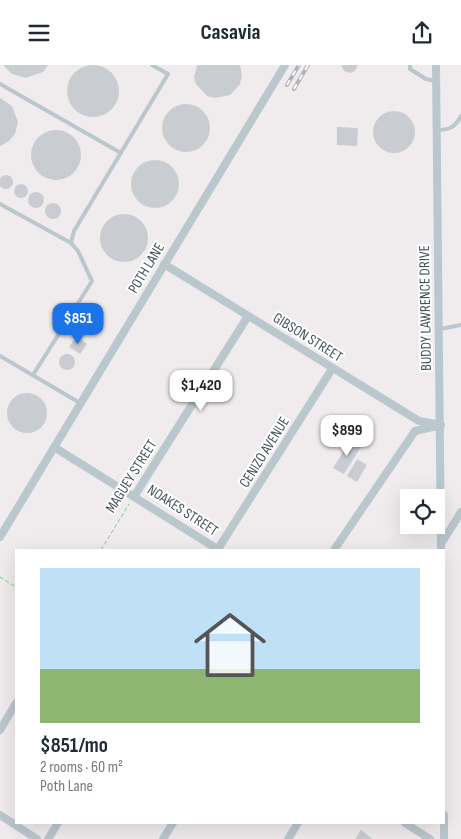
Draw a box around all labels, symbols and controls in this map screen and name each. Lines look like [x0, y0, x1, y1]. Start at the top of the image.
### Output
icon: menu [25, 19, 53, 47]
text: Casavia [200, 19, 261, 46]
icon: share [408, 19, 436, 47]
street label: POTH LANE [124, 240, 169, 297]
street label: BUDDY LAWRENCE DRIVE [415, 245, 436, 371]
pin: $851 [48, 303, 108, 345]
street label: GIBSON STREET [269, 308, 346, 366]
text: $851 [63, 309, 93, 328]
pin: $1,420 [160, 369, 242, 412]
text: $1,420 [181, 376, 221, 395]
street label: CENIZO AVENUE [235, 413, 294, 491]
pin: $899 [317, 415, 377, 457]
text: $899 [332, 421, 362, 440]
street label: MAGUEY STREET [101, 436, 161, 516]
street label: NOAKES STREET [144, 480, 222, 540]
map controls [400, 489, 445, 534]
button: locate [400, 489, 445, 534]
icon: home [185, 600, 275, 690]
text: $851/mo [40, 733, 108, 758]
text: 2 rooms · 60 m² [40, 758, 123, 777]
text: Poth Lane [40, 777, 93, 796]

